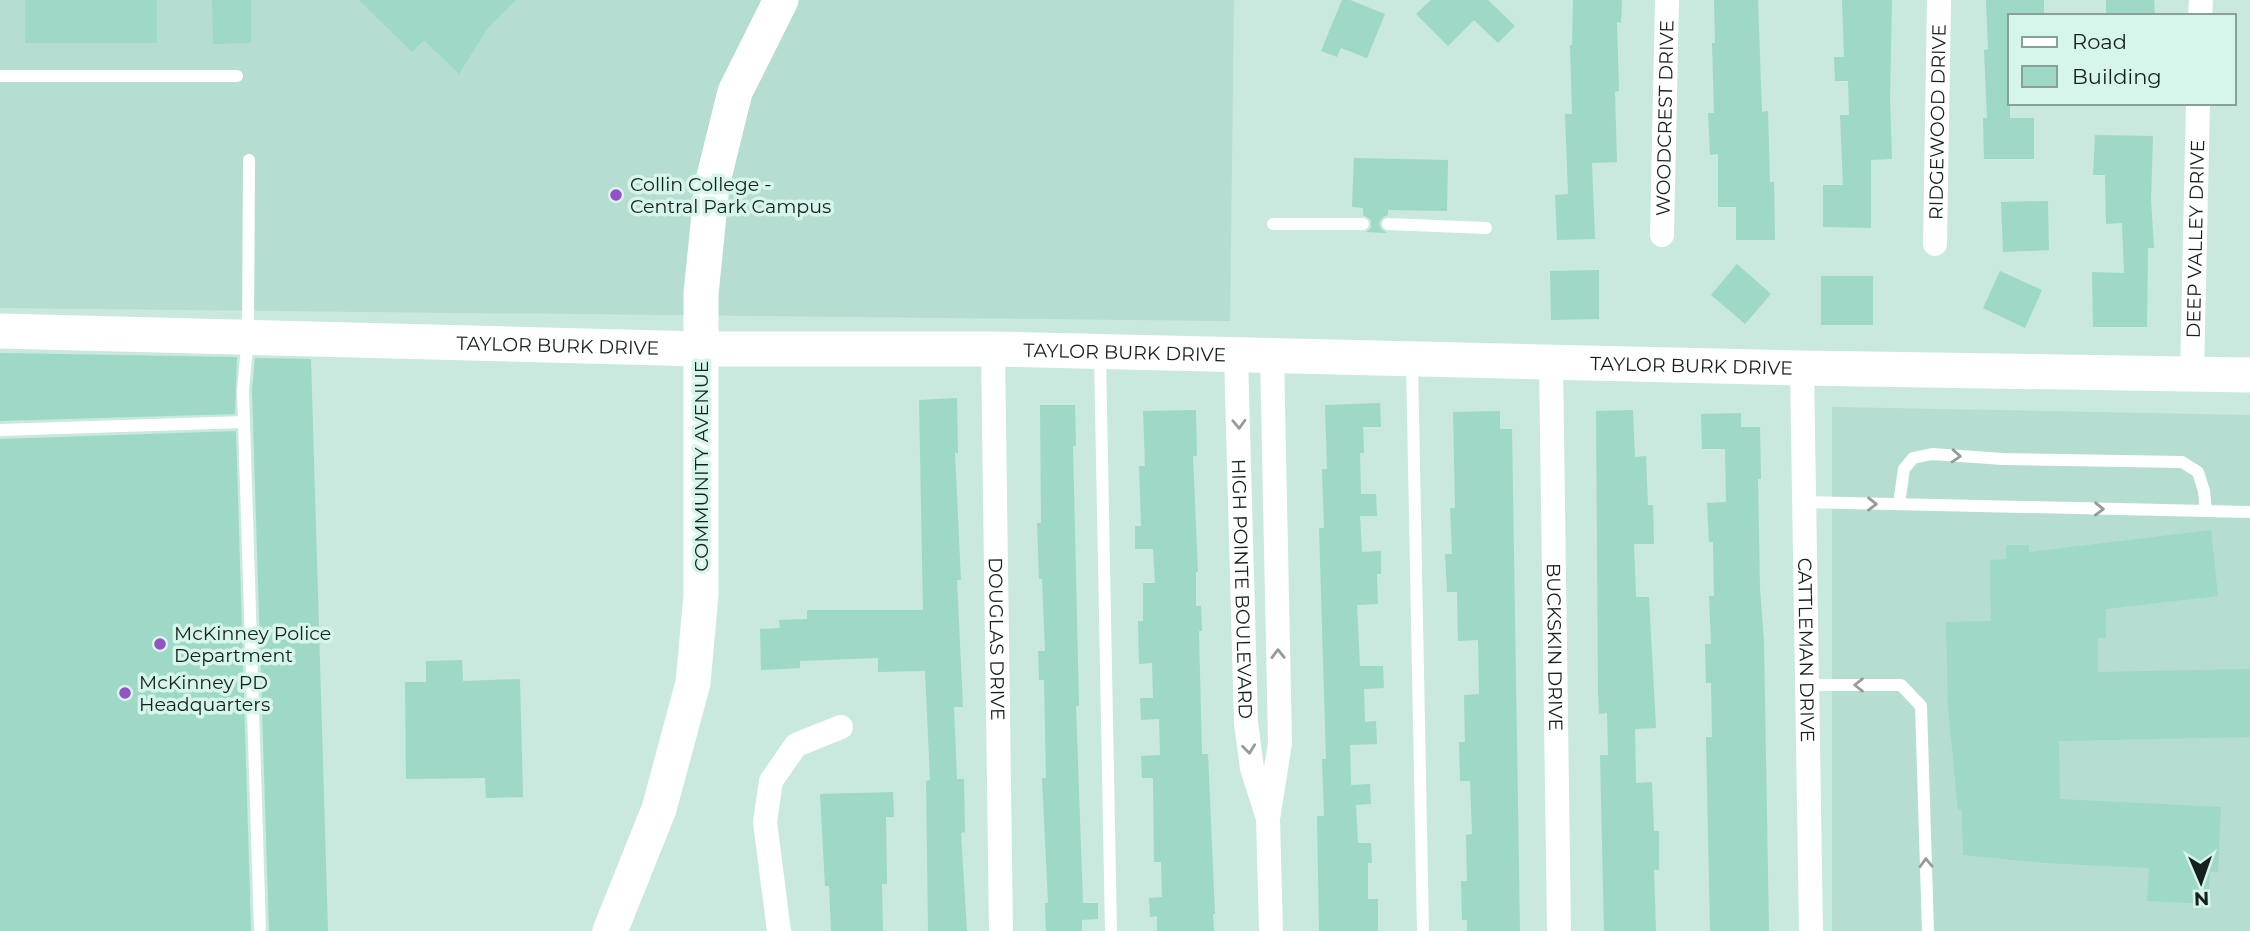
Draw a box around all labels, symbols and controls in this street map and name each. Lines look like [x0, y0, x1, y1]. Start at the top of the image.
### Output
legend [2008, 14, 2236, 105]
street label: WOODCREST DRIVE [1651, 20, 1678, 216]
street label: RIDGEWOOD DRIVE [1924, 24, 1950, 220]
text: Road [2072, 29, 2127, 54]
text: Building [2072, 64, 2162, 89]
street label: DEEP VALLEY DRIVE [2181, 139, 2209, 339]
place label: Collin College - Central Park Campus [630, 173, 831, 218]
marker: Collin College - Central Park Campus [608, 187, 624, 203]
street label: TAYLOR BURK DRIVE [456, 331, 659, 359]
street label: TAYLOR BURK DRIVE [1023, 338, 1226, 366]
street label: TAYLOR BURK DRIVE [1590, 352, 1793, 379]
street label: COMMUNITY AVENUE [690, 361, 713, 571]
one-way arrow [1231, 419, 1246, 430]
one-way arrow [1951, 448, 1962, 463]
street label: HIGH POINTE BOULEVARD [1227, 458, 1257, 719]
one-way arrow [1867, 496, 1878, 511]
one-way arrow [2094, 501, 2105, 516]
street label: DOUGLAS DRIVE [984, 557, 1010, 721]
street label: CATTLEMAN DRIVE [1794, 557, 1819, 743]
street label: BUCKSKIN DRIVE [1542, 563, 1568, 731]
place label: McKinney Police Department [174, 622, 331, 667]
marker: McKinney Police Department [152, 636, 168, 652]
one-way arrow [1270, 648, 1286, 659]
place label: McKinney PD Headquarters [139, 671, 270, 716]
one-way arrow [1853, 677, 1864, 693]
marker: McKinney PD Headquarters [117, 685, 133, 701]
one-way arrow [1242, 743, 1257, 755]
north arrow [2166, 847, 2236, 917]
one-way arrow [1918, 857, 1934, 868]
text: N [2193, 887, 2210, 910]

